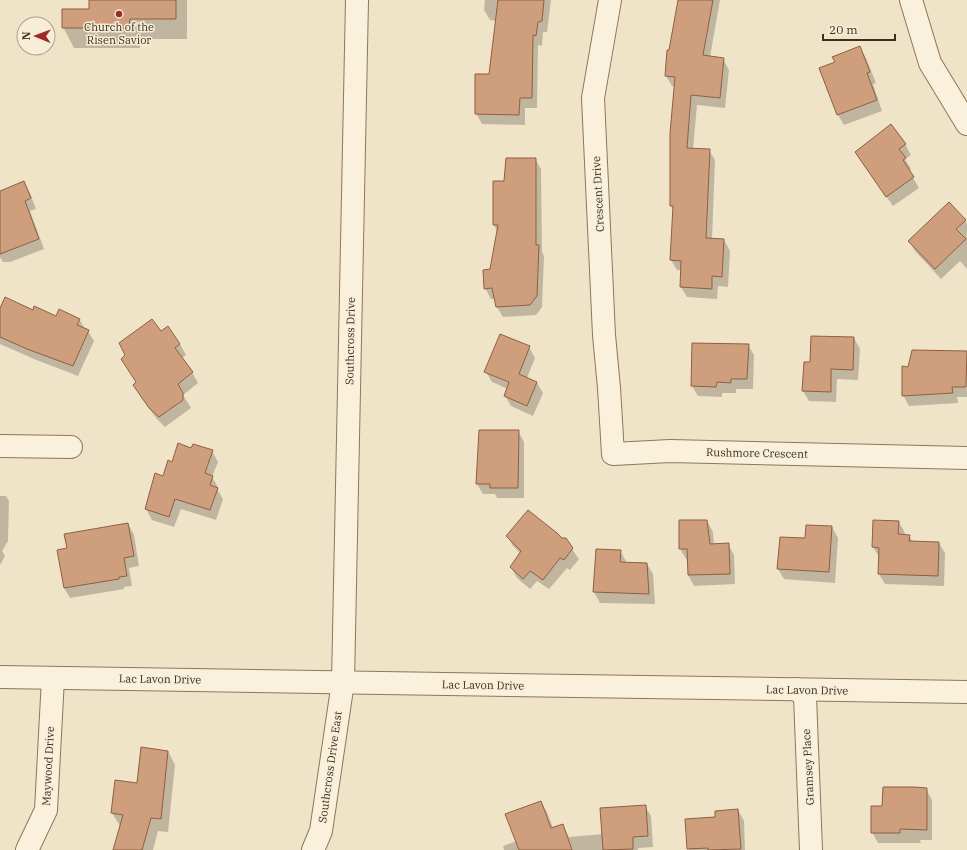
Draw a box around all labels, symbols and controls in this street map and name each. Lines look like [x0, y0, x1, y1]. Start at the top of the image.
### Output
marker: Church of the Risen Savior [114, 9, 124, 19]
north arrow [16, 16, 56, 56]
scale bar [823, 16, 895, 42]
place label: Church of the Risen Savior [84, 20, 154, 47]
text: 20 m [829, 22, 858, 37]
text: N [19, 31, 33, 40]
street label: Crescent Drive [589, 156, 607, 232]
street label: Southcross Drive [342, 297, 358, 385]
street label: Rushmore Crescent [706, 445, 808, 461]
street label: Lac Lavon Drive [119, 671, 201, 687]
street label: Lac Lavon Drive [442, 677, 524, 693]
street label: Lac Lavon Drive [766, 682, 848, 698]
street label: Southcross Drive East [315, 710, 345, 824]
street label: Maywood Drive [39, 726, 57, 806]
street label: Gramsey Place [799, 728, 817, 806]

